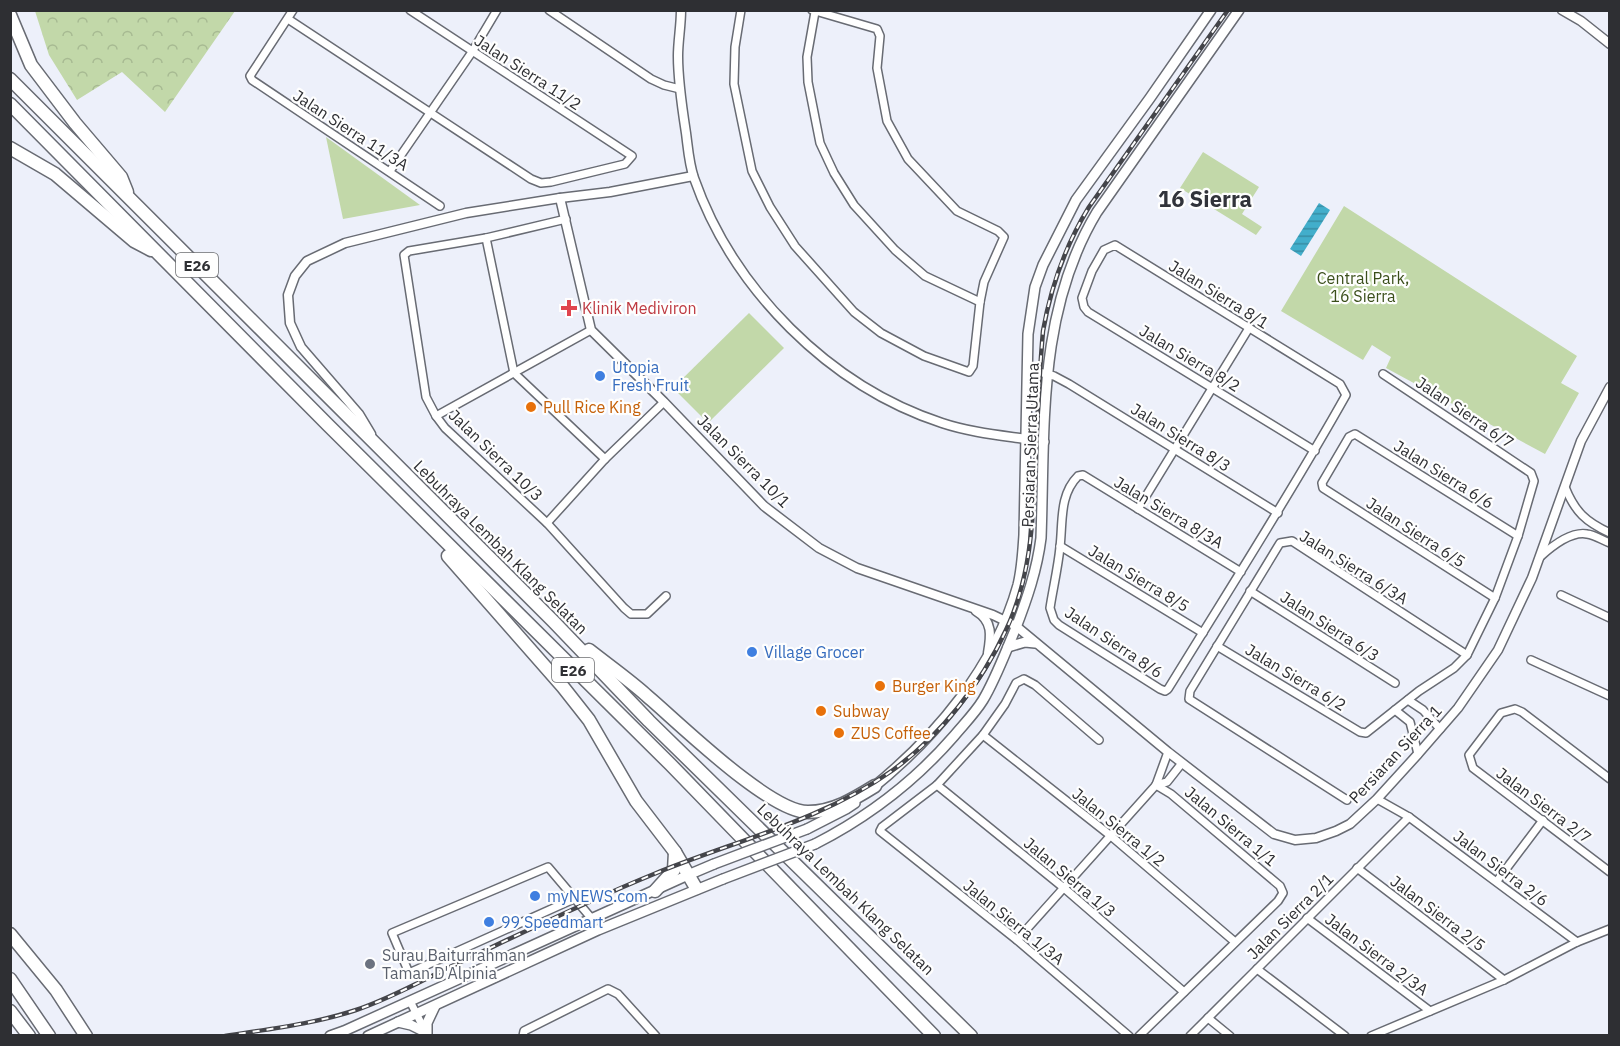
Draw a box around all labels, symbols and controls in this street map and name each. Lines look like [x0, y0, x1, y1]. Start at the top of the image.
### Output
street label: Jalan Sierra 11/2 [471, 30, 585, 114]
street label: Jalan Sierra 11/3A [289, 85, 413, 175]
district label: 16 Sierra [1158, 184, 1252, 213]
road number: E26 [176, 253, 218, 277]
street label: Jalan Sierra 8/1 [1165, 255, 1273, 333]
park label: Central Park, 16 Sierra [1317, 268, 1409, 306]
place label: Klinik Mediviron [582, 298, 697, 318]
marker: Klinik Mediviron [560, 299, 578, 317]
street label: Jalan Sierra 8/2 [1136, 320, 1244, 396]
place label: Utopia Fresh Fruit [612, 357, 689, 395]
street label: Persiaran Sierra Utama [1017, 362, 1043, 528]
marker: Utopia Fresh Fruit [593, 369, 607, 383]
street label: Jalan Sierra 6/7 [1412, 372, 1518, 452]
place label: Pull Rice King [543, 397, 641, 417]
street label: Jalan Sierra 8/3 [1127, 398, 1235, 476]
marker: Pull Rice King [524, 400, 538, 414]
street label: Jalan Sierra 10/3 [445, 405, 547, 505]
street label: Jalan Sierra 10/1 [693, 410, 795, 512]
street label: Jalan Sierra 6/6 [1390, 435, 1498, 513]
street label: Lebuhraya Lembah Klang Selatan [410, 456, 592, 638]
street label: Jalan Sierra 8/3A [1111, 471, 1227, 553]
street label: Jalan Sierra 6/5 [1363, 493, 1469, 571]
street label: Jalan Sierra 6/3A [1296, 526, 1412, 608]
street label: Jalan Sierra 8/5 [1085, 540, 1193, 616]
street label: Jalan Sierra 6/3 [1277, 587, 1383, 665]
street label: Jalan Sierra 8/6 [1061, 602, 1167, 682]
street label: Jalan Sierra 6/2 [1242, 639, 1350, 715]
place label: Village Grocer [764, 642, 864, 662]
marker: Village Grocer [745, 645, 759, 659]
road number: E26 [552, 658, 594, 682]
place label: Burger King [892, 676, 976, 696]
marker: Burger King [873, 679, 887, 693]
place label: Subway [833, 701, 889, 721]
street label: Persiaran Sierra 1 [1344, 701, 1446, 807]
marker: Subway [814, 704, 828, 718]
place label: ZUS Coffee [851, 723, 931, 743]
marker: ZUS Coffee [832, 726, 846, 740]
street label: Jalan Sierra 2/7 [1493, 763, 1595, 847]
street label: Jalan Sierra 1/1 [1181, 782, 1281, 870]
street label: Jalan Sierra 1/2 [1068, 783, 1170, 871]
street label: Lebuhraya Lembah Klang Selatan [753, 799, 939, 979]
street label: Jalan Sierra 2/6 [1450, 826, 1552, 910]
street label: Jalan Sierra 1/3 [1020, 833, 1120, 921]
street label: Jalan Sierra 2/1 [1243, 869, 1337, 963]
street label: Jalan Sierra 2/5 [1387, 871, 1489, 955]
street label: Jalan Sierra 1/3A [959, 875, 1069, 969]
place label: myNEWS.com [547, 886, 648, 906]
marker: myNEWS.com [528, 889, 542, 903]
street label: Jalan Sierra 2/3A [1321, 909, 1433, 999]
place label: 99 Speedmart [501, 912, 603, 932]
marker: 99 Speedmart [482, 915, 496, 929]
place label: Surau Baiturrahman Taman D'Alpinia [382, 945, 526, 983]
marker: Surau Baiturrahman Taman D'Alpinia [363, 957, 377, 971]

